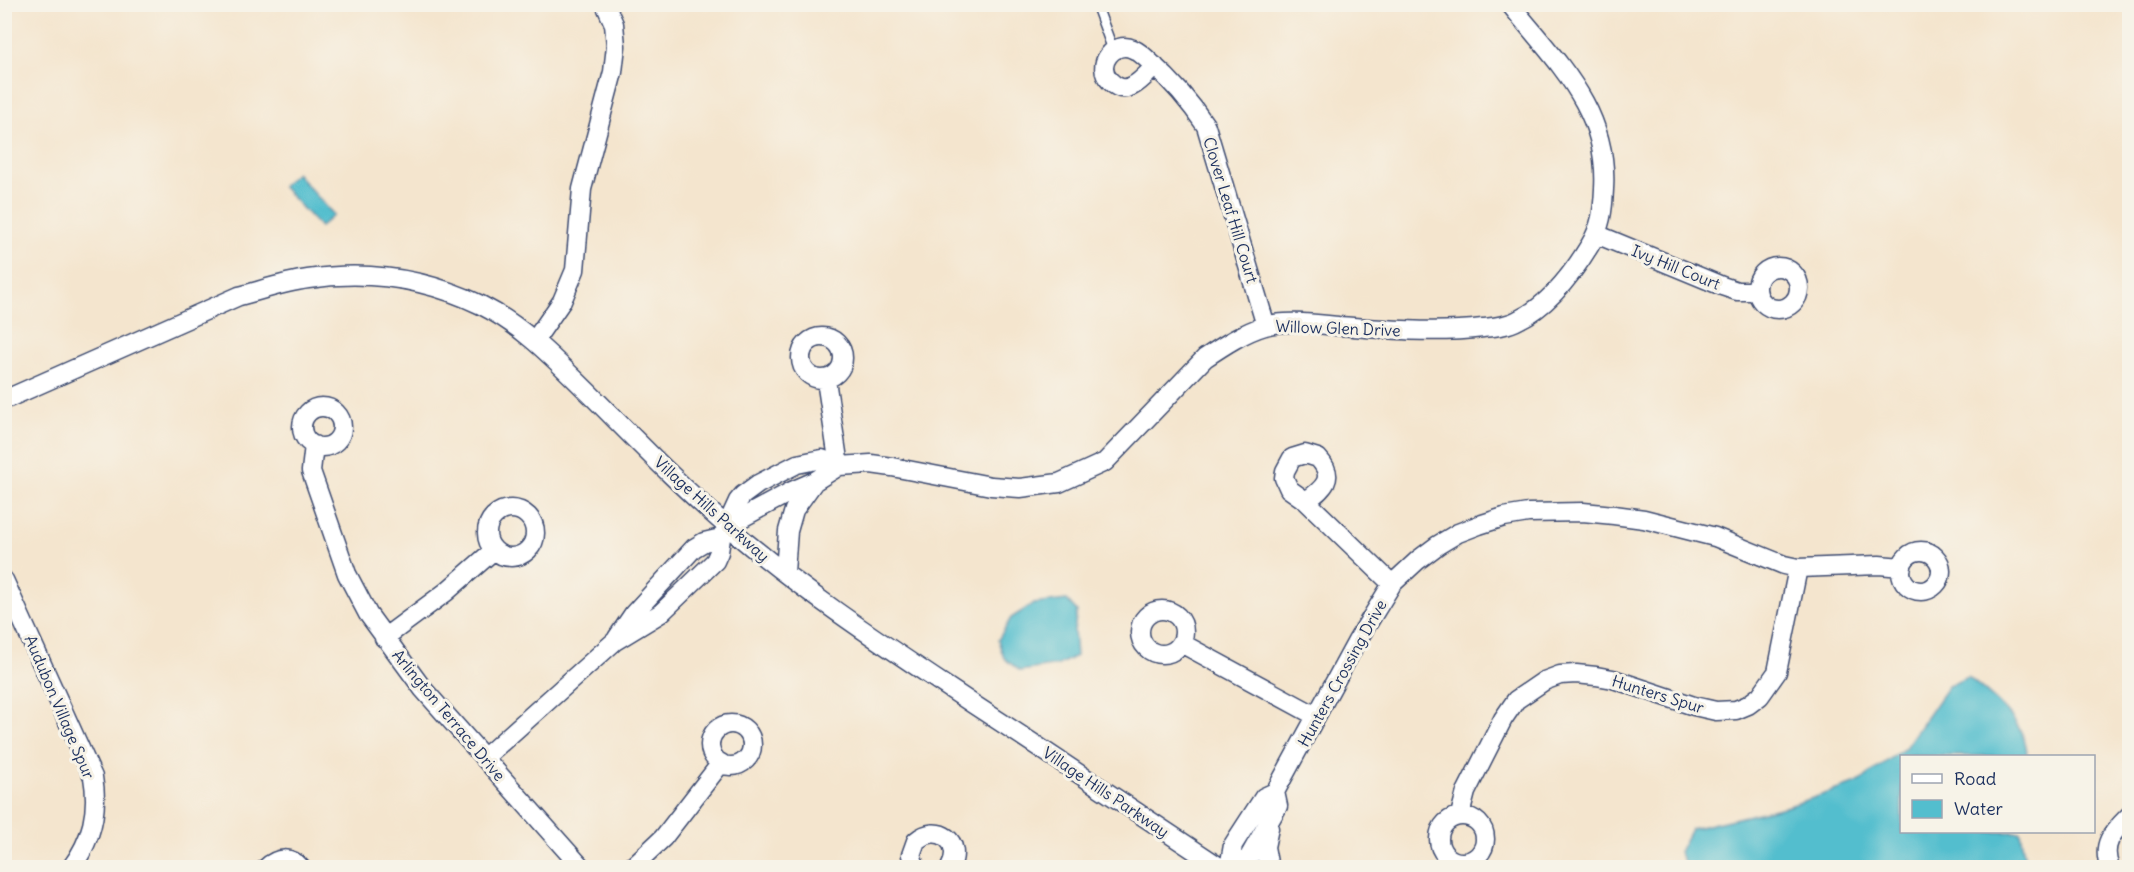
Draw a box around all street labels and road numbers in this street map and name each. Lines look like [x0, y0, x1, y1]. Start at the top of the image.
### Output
street label: Clover Leaf Hill Court [1199, 135, 1263, 286]
street label: Ivy Hill Court [1629, 240, 1724, 294]
street label: Willow Glen Drive [1275, 316, 1401, 340]
street label: Village Hills Parkway [650, 452, 774, 566]
street label: Hunters Crossing Drive [1293, 596, 1391, 750]
street label: Audubon Village Spur [21, 632, 100, 782]
street label: Arlington Terrace Drive [388, 645, 510, 785]
street label: Hunters Spur [1610, 671, 1707, 718]
street label: Village Hills Parkway [1039, 742, 1173, 842]

